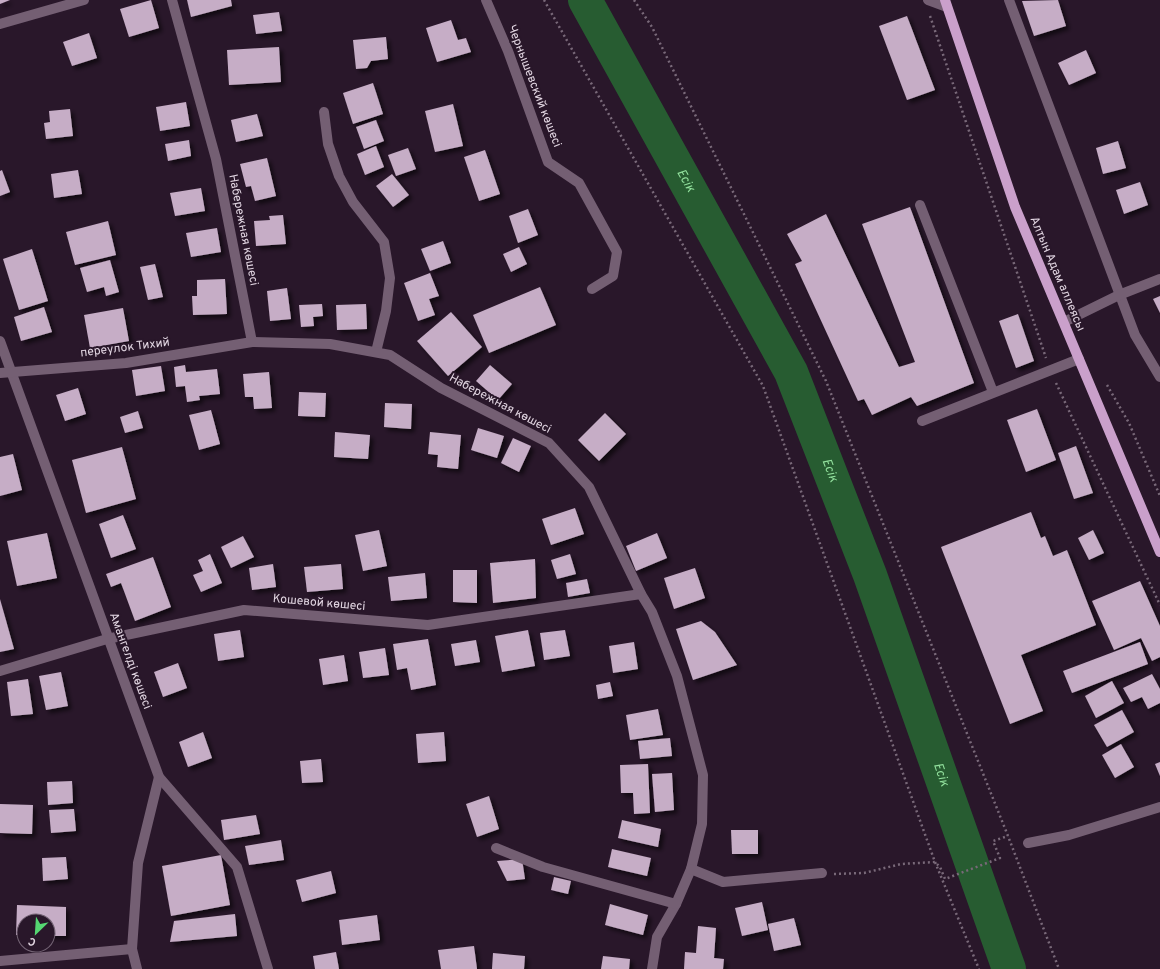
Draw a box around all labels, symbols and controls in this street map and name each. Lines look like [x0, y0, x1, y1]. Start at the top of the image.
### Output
street label: Чернышевский көшесі [503, 22, 565, 150]
water label: Есік [672, 167, 698, 196]
street label: Набережная көшесі [224, 173, 262, 287]
street label: Алтын Адам аллеясы [1026, 214, 1088, 334]
street label: переулок Тихий [79, 335, 171, 361]
street label: Набережная көшесі [446, 370, 554, 438]
water label: Есік [818, 456, 841, 485]
street label: Кошевой көшесі [272, 591, 366, 615]
street label: Амангелді көшесі [105, 610, 155, 712]
water label: Есік [929, 761, 952, 789]
north arrow [16, 913, 56, 953]
text: С [26, 933, 38, 949]

